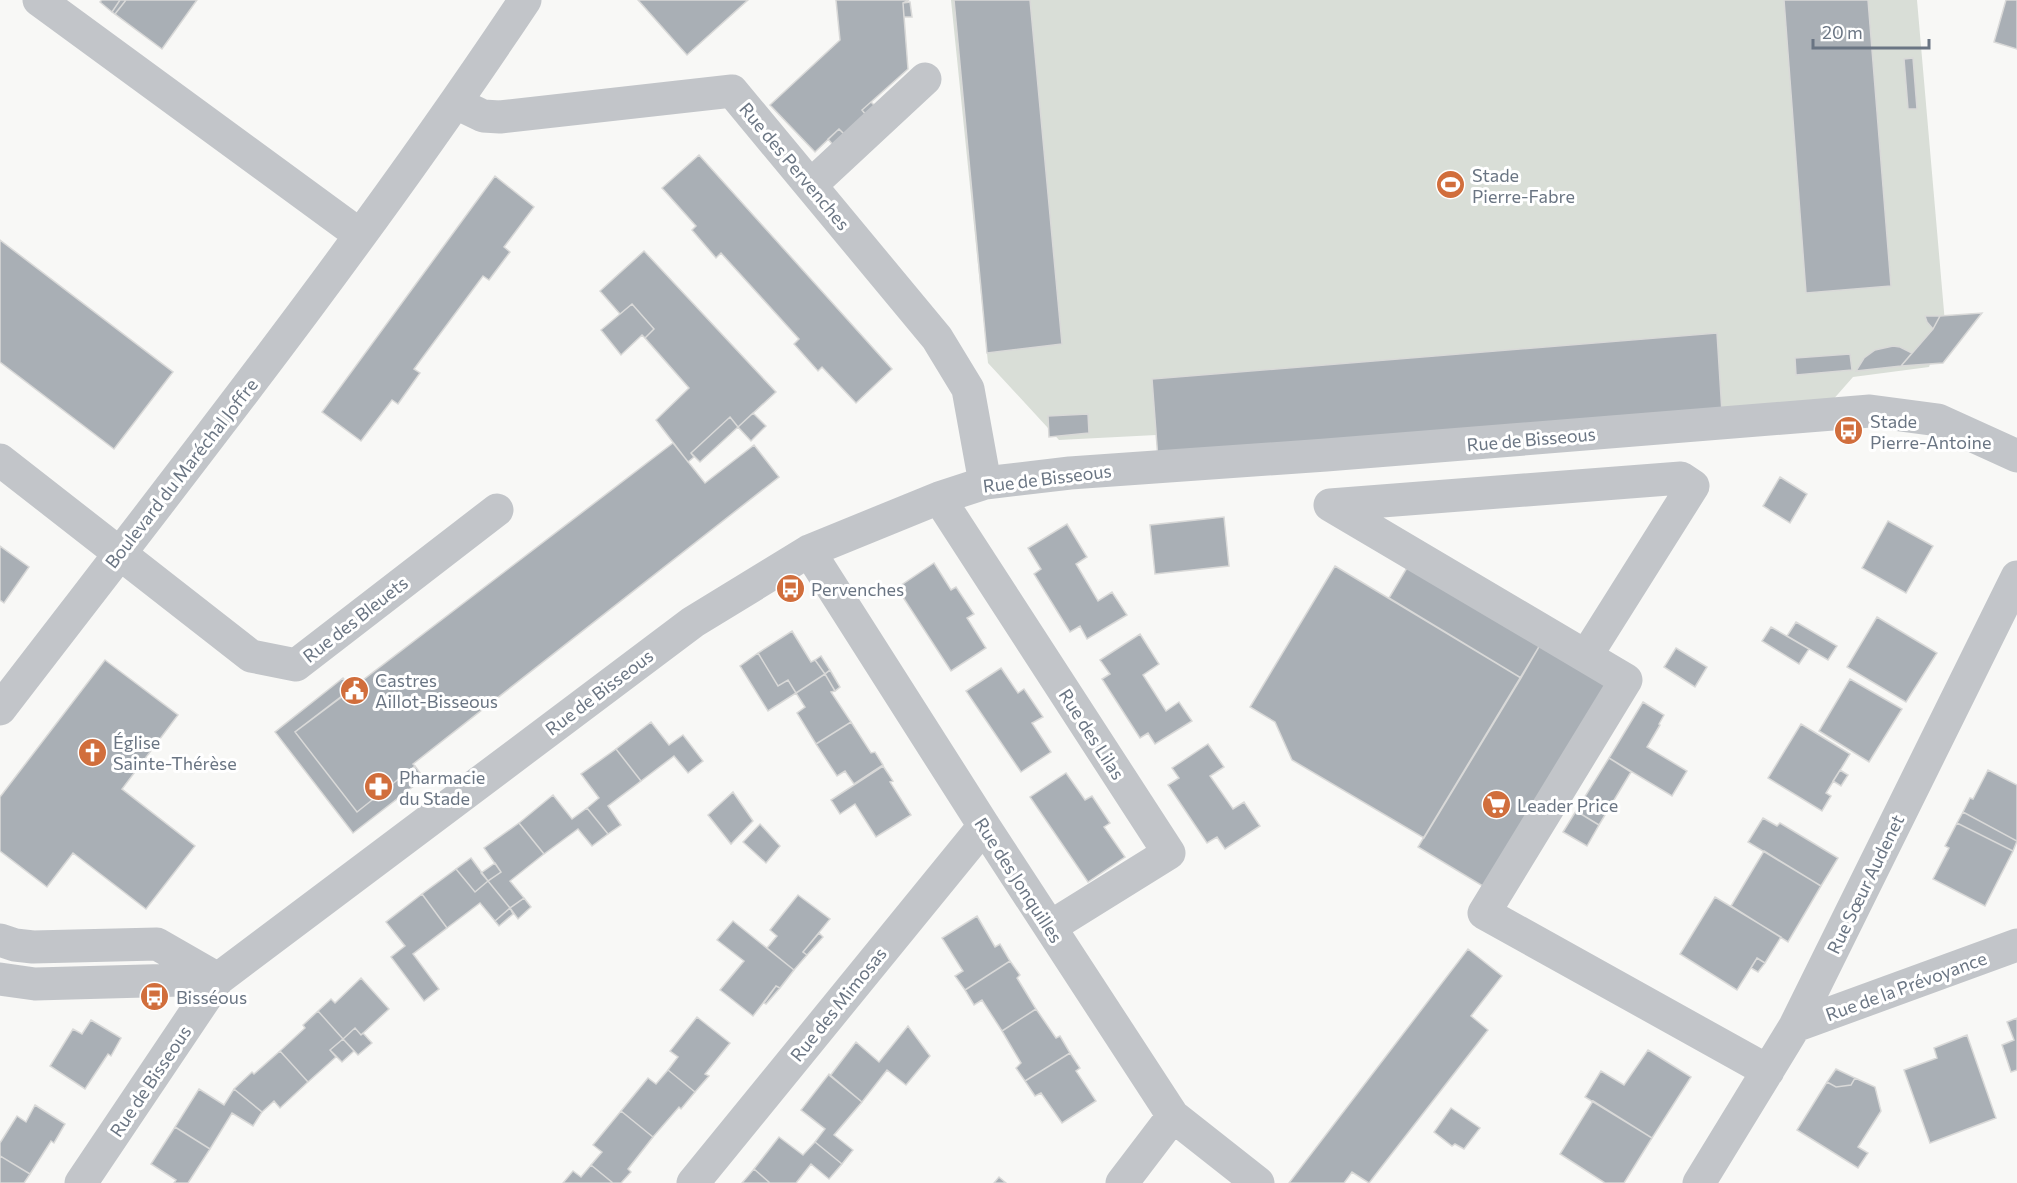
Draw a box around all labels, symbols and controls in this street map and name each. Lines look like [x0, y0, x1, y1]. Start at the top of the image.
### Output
scale bar [1813, 12, 1928, 50]
text: 20 m [1822, 21, 1863, 43]
street label: Rue des Pervenches [735, 98, 855, 234]
place label: Stade Pierre-Fabre [1472, 164, 1575, 207]
sports icon: Stade Pierre-Fabre [1435, 169, 1467, 201]
street label: Boulevard du Maréchal Joffre [100, 374, 262, 572]
place label: Stade Pierre-Antoine [1870, 410, 1991, 453]
bus stop icon: Stade Pierre-Antoine [1833, 415, 1865, 447]
street label: Rue de Bisseous [1466, 422, 1596, 456]
street label: Rue de Bisseous [981, 459, 1113, 497]
street label: Rue des Bleuets [298, 571, 412, 667]
bus stop icon: Pervenches [774, 573, 806, 605]
place label: Pervenches [811, 578, 904, 600]
street label: Rue de Bisseous [541, 644, 657, 740]
place label: Castres Aillot-Bisseous [375, 669, 498, 712]
public building icon: Castres Aillot-Bisseous [338, 674, 370, 706]
street label: Rue des Lilas [1055, 685, 1129, 783]
place label: Église Sainte-Thérèse [113, 731, 237, 774]
church icon: Église Sainte-Thérèse [76, 736, 108, 768]
place label: Pharmacie du Stade [399, 766, 485, 809]
pharmacy icon: Pharmacie du Stade [362, 771, 394, 803]
supermarket icon: Leader Price [1480, 789, 1512, 821]
place label: Leader Price [1517, 794, 1618, 816]
street label: Rue Sœur Audenet [1822, 811, 1908, 957]
street label: Rue des Jonquilles [970, 813, 1068, 947]
street label: Rue des Mimosas [785, 943, 891, 1065]
street label: Rue de la Prévoyance [1822, 947, 1990, 1025]
bus stop icon: Bisséous [139, 981, 171, 1013]
place label: Bisséous [176, 986, 247, 1008]
street label: Rue de Bisseous [105, 1021, 195, 1141]

